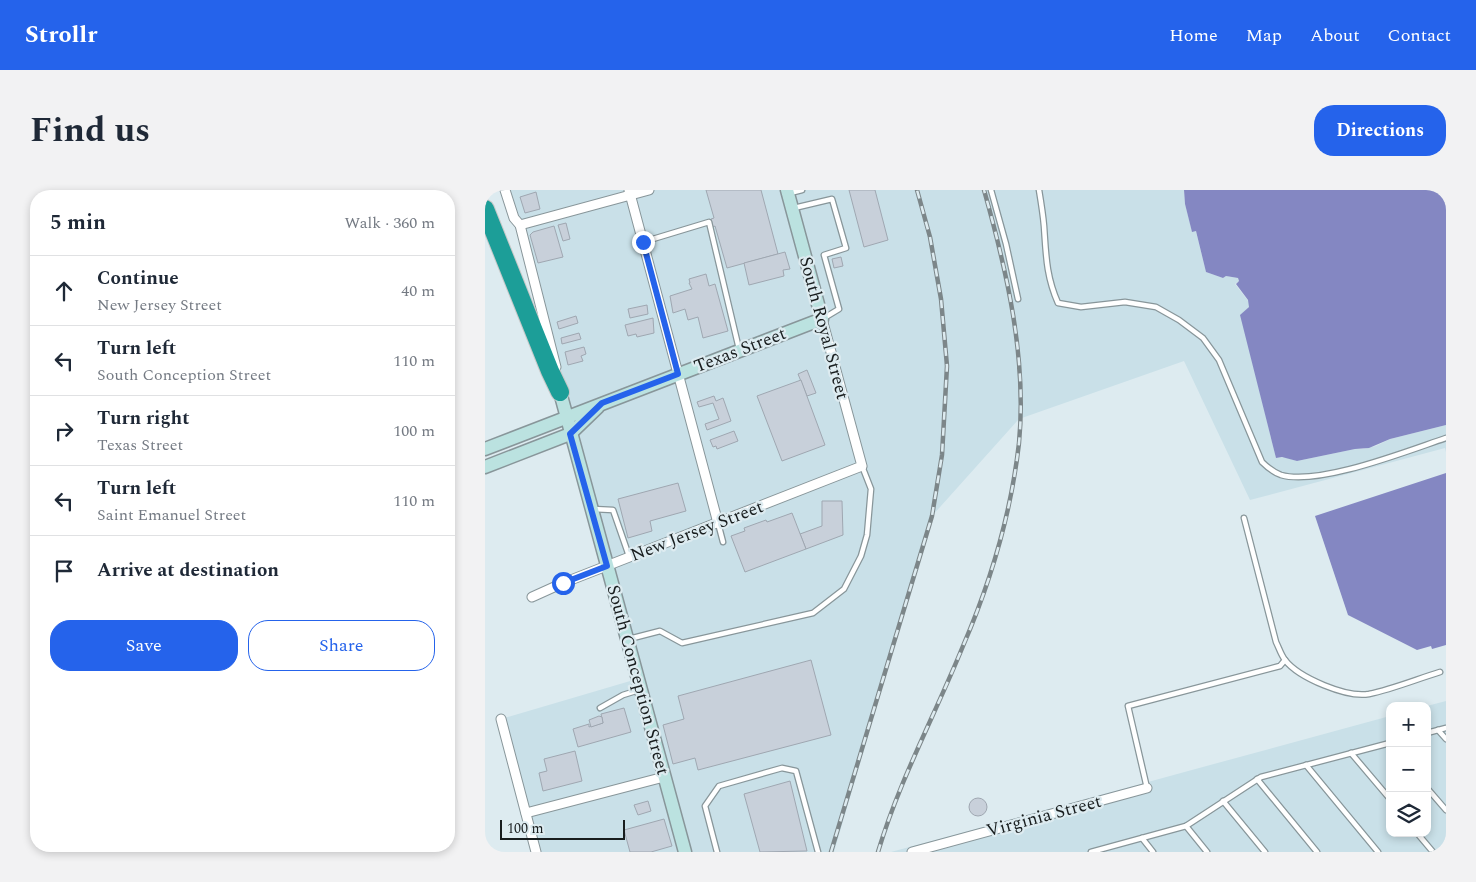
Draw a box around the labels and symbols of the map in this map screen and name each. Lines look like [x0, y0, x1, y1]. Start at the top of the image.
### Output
route end [632, 231, 655, 254]
street label: South Royal Street [792, 253, 856, 403]
street label: Texas Street [690, 320, 790, 380]
street label: New Jersey Street [627, 493, 767, 569]
route start [552, 572, 575, 595]
street label: South Conception Street [600, 582, 676, 778]
street label: Virginia Street [983, 788, 1105, 844]
scale bar [500, 817, 625, 840]

